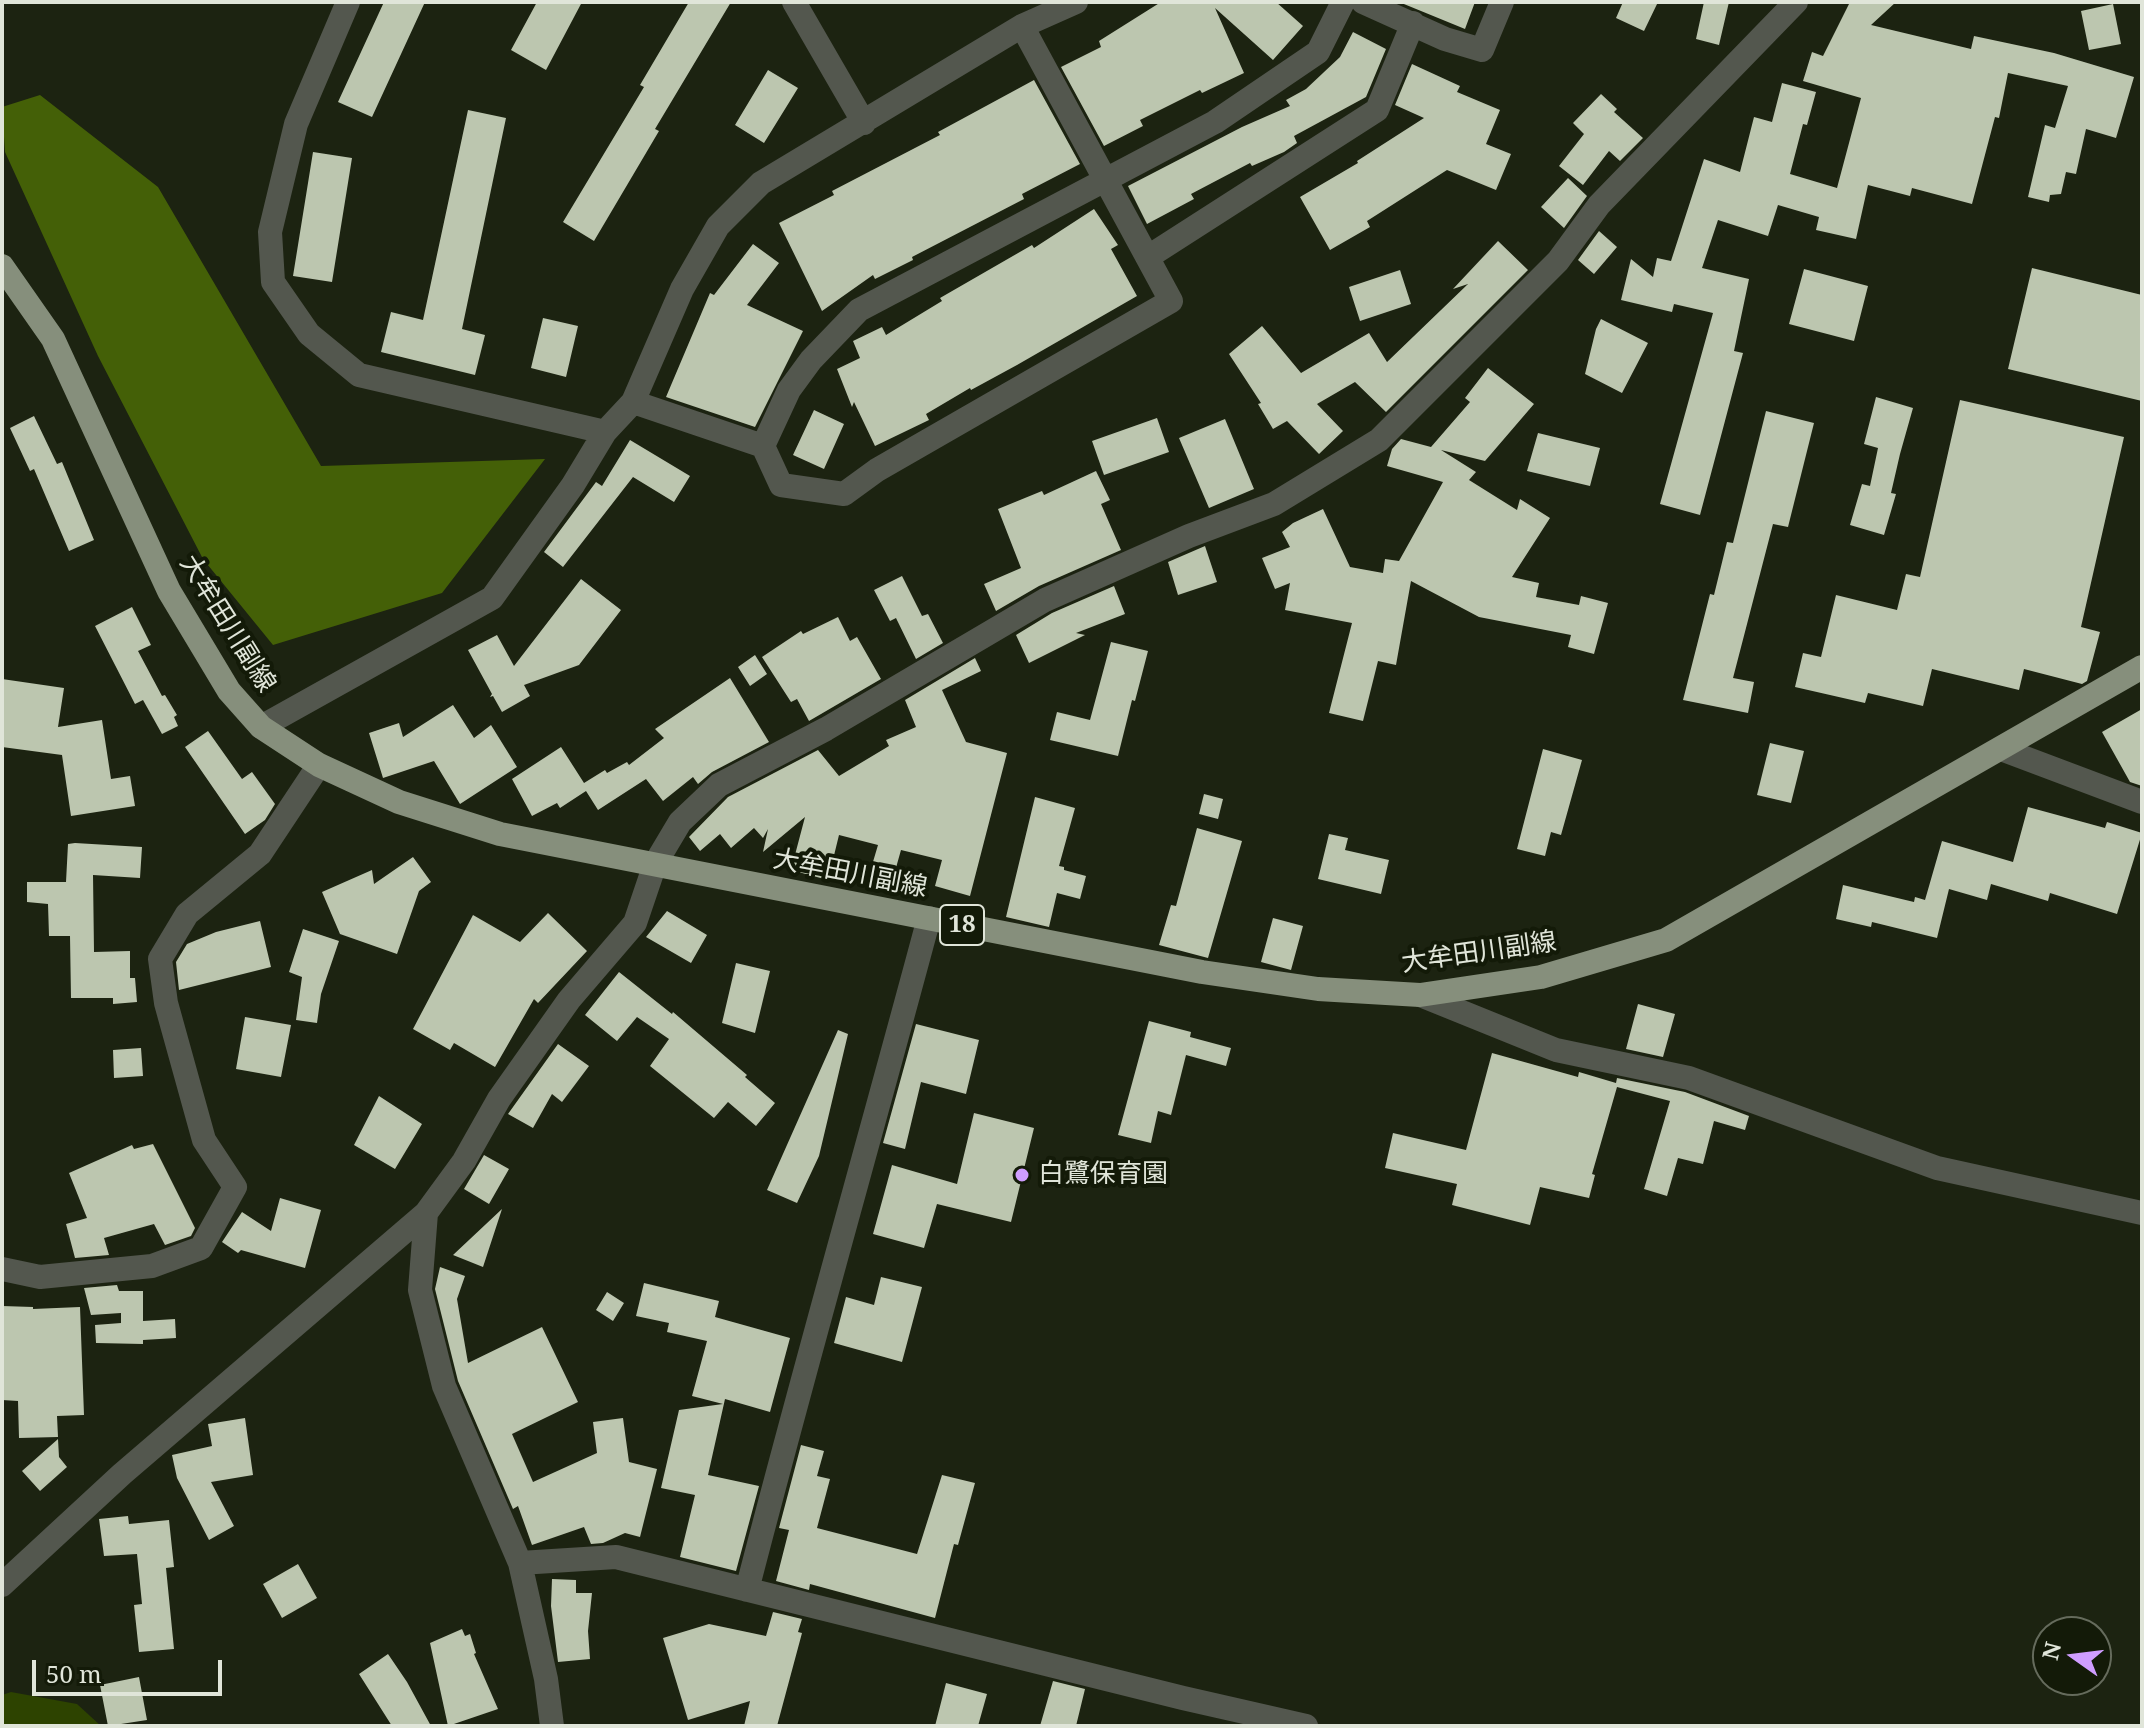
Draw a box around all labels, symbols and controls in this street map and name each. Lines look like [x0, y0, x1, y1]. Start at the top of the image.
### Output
street label: 大牟田川副線 [172, 550, 282, 698]
street label: 大牟田川副線 [770, 844, 930, 904]
road number: 18 [940, 905, 984, 945]
street label: 大牟田川副線 [1400, 927, 1558, 979]
place label: 白鷺保育園 [1038, 1159, 1168, 1191]
marker: 白鷺保育園 [1013, 1166, 1031, 1184]
north arrow [2032, 1616, 2112, 1696]
text: N [2034, 1639, 2067, 1663]
scale bar [36, 1644, 226, 1694]
text: 50 m [46, 1657, 102, 1690]

